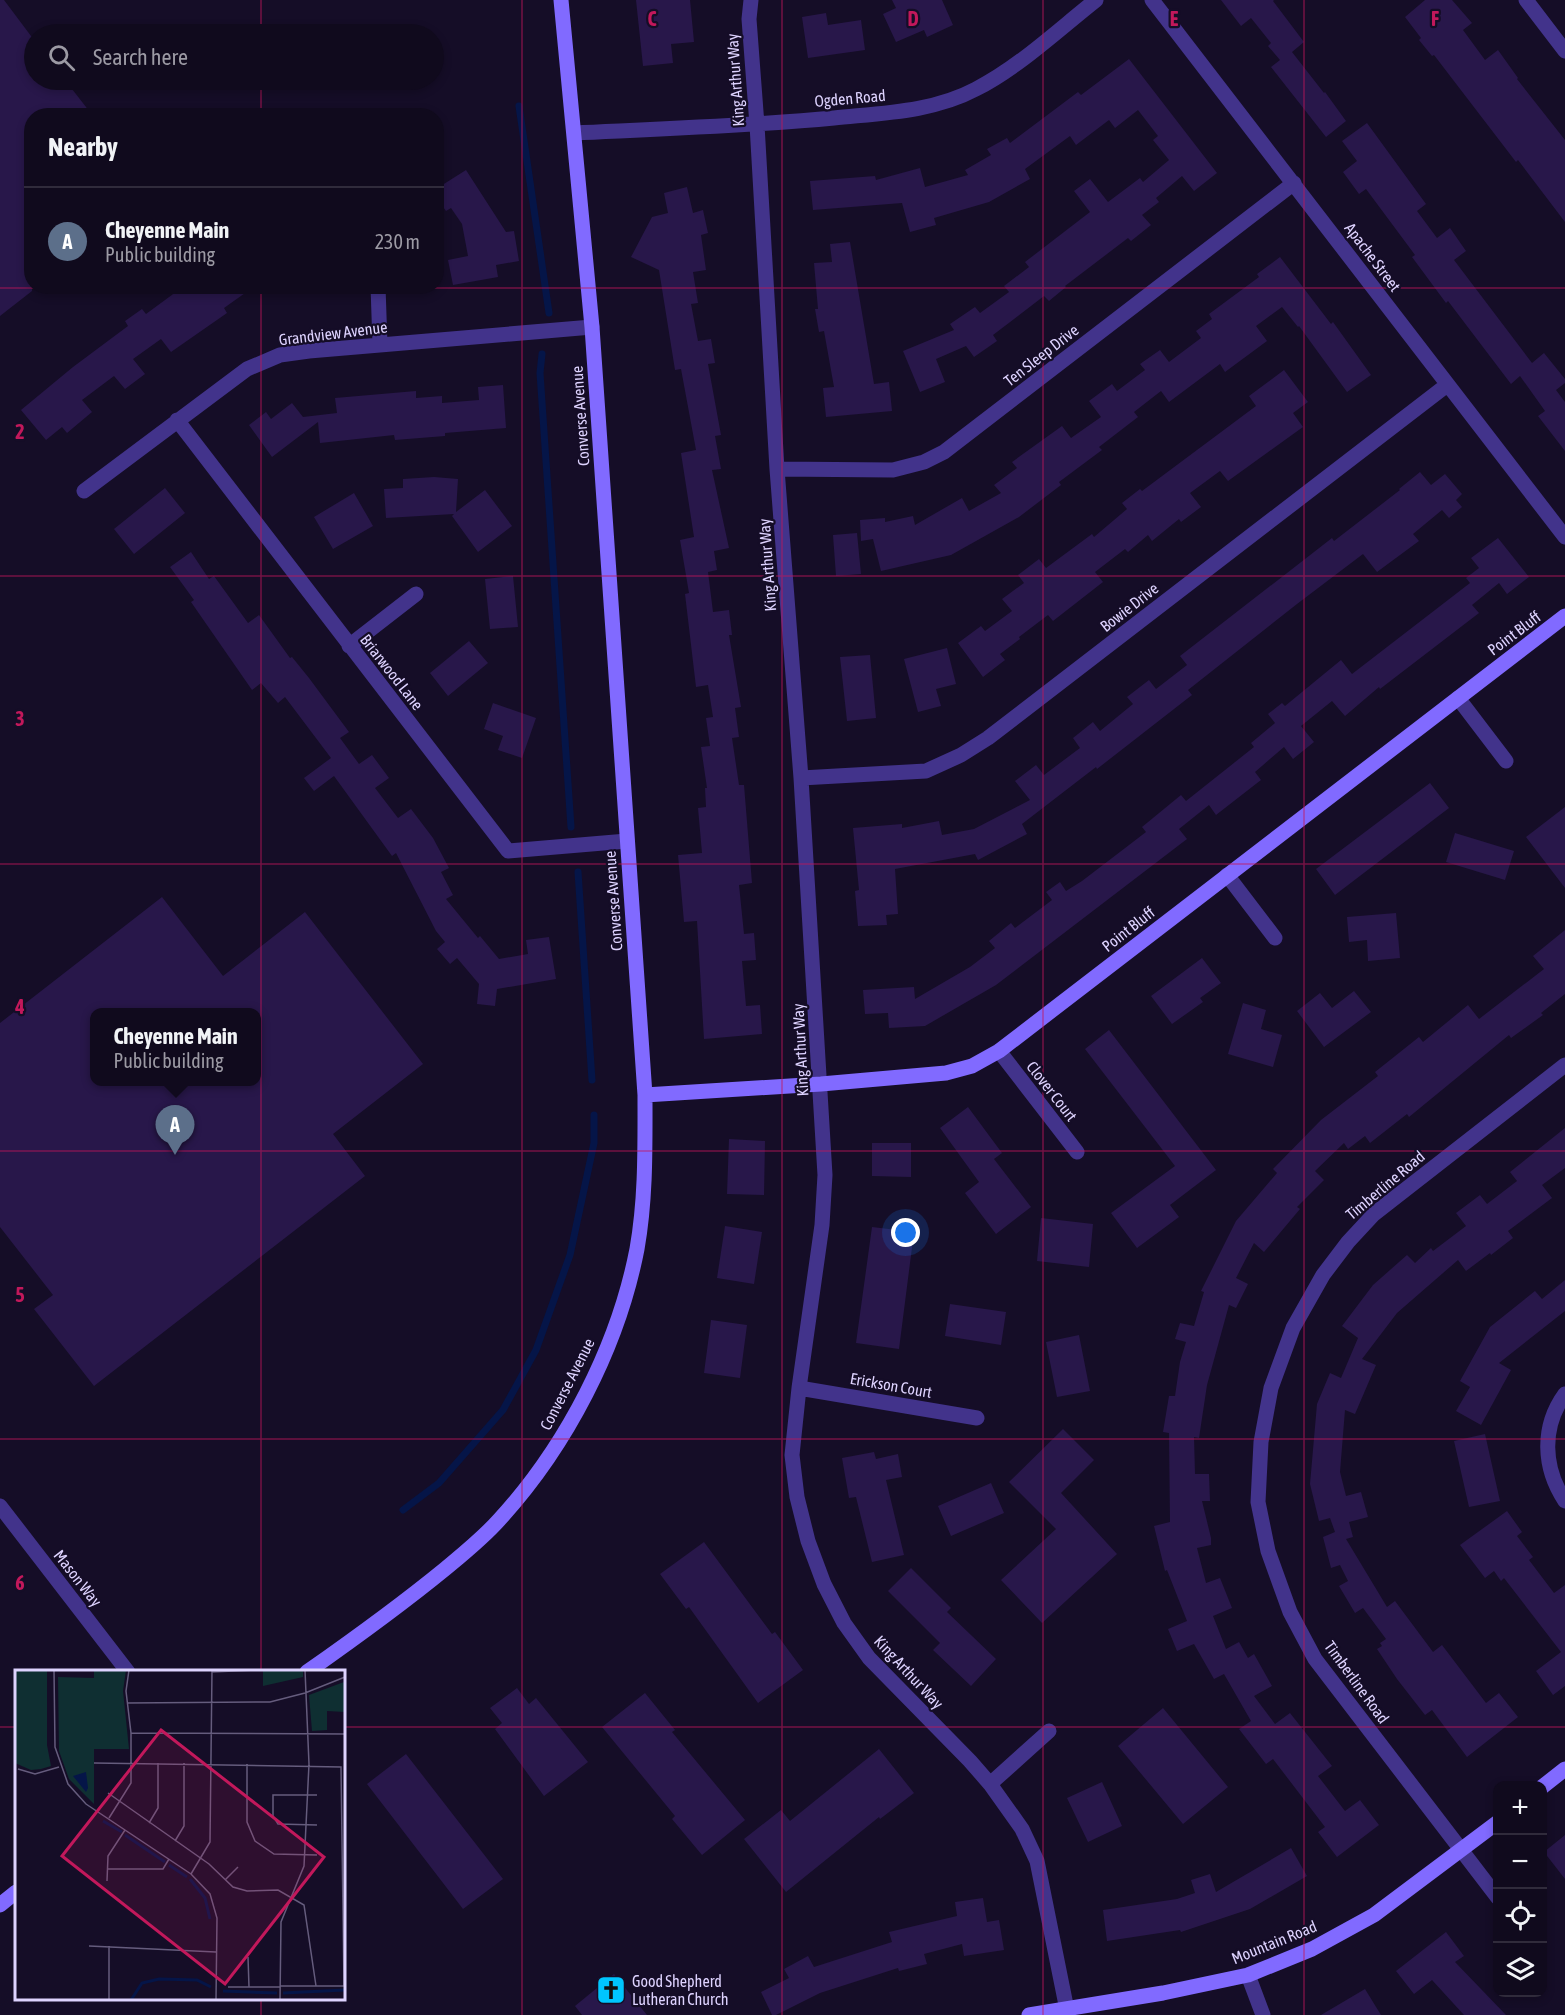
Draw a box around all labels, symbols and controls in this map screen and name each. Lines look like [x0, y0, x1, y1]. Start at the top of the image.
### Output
text: C [648, 7, 657, 30]
text: D [907, 7, 919, 30]
text: E [1170, 7, 1179, 30]
text: F [1431, 7, 1439, 30]
search box [24, 24, 444, 90]
street label: King Arthur Way [723, 33, 748, 127]
icon: search [45, 41, 78, 74]
text: Search here [93, 44, 188, 70]
street label: Ogden Road [814, 86, 886, 111]
text: Nearby [48, 132, 118, 162]
text: Cheyenne Main [105, 217, 229, 243]
street label: Apache Street [1341, 219, 1405, 296]
text: A [63, 230, 72, 253]
text: 230 m [375, 230, 420, 253]
text: Public building [105, 243, 215, 266]
street label: Grandview Avenue [278, 317, 388, 349]
street label: Ten Sleep Drive [1000, 320, 1082, 390]
street label: Converse Avenue [568, 365, 592, 467]
text: 2 [15, 420, 25, 443]
street label: King Arthur Way [755, 518, 780, 612]
street label: Bowie Drive [1096, 579, 1162, 635]
street label: Point Bluff [1484, 607, 1544, 659]
street label: Briarwood Lane [357, 631, 427, 713]
text: 3 [15, 707, 25, 730]
street label: Converse Avenue [601, 850, 625, 952]
street label: Point Bluff [1098, 903, 1158, 955]
text: 4 [14, 995, 25, 1018]
street label: King Arthur Way [789, 1003, 812, 1097]
popup [90, 1008, 261, 1086]
text: Cheyenne Main [113, 1023, 238, 1049]
text: Public building [113, 1049, 224, 1072]
street label: Clover Court [1023, 1058, 1081, 1125]
pin: A [156, 1106, 195, 1155]
street label: Timberline Road [1342, 1147, 1428, 1223]
your location [891, 1218, 920, 1247]
text: 5 [15, 1283, 25, 1306]
street label: Converse Avenue [536, 1335, 598, 1433]
street label: Erickson Court [849, 1369, 934, 1401]
street label: Mason Way [50, 1546, 106, 1611]
text: 6 [15, 1571, 25, 1594]
street label: King Arthur Way [870, 1632, 948, 1713]
street label: Timberline Road [1321, 1637, 1393, 1727]
inset map [15, 1670, 345, 2000]
map controls [1493, 1781, 1547, 1997]
button: + [1493, 1781, 1547, 1835]
button: − [1493, 1835, 1547, 1889]
button: locate [1493, 1889, 1547, 1943]
street label: Mountain Road [1229, 1917, 1319, 1967]
button: layers [1493, 1943, 1547, 1997]
place label: Good Shepherd Lutheran Church [632, 1972, 728, 2008]
church icon: Good Shepherd Lutheran Church [595, 1974, 627, 2006]

